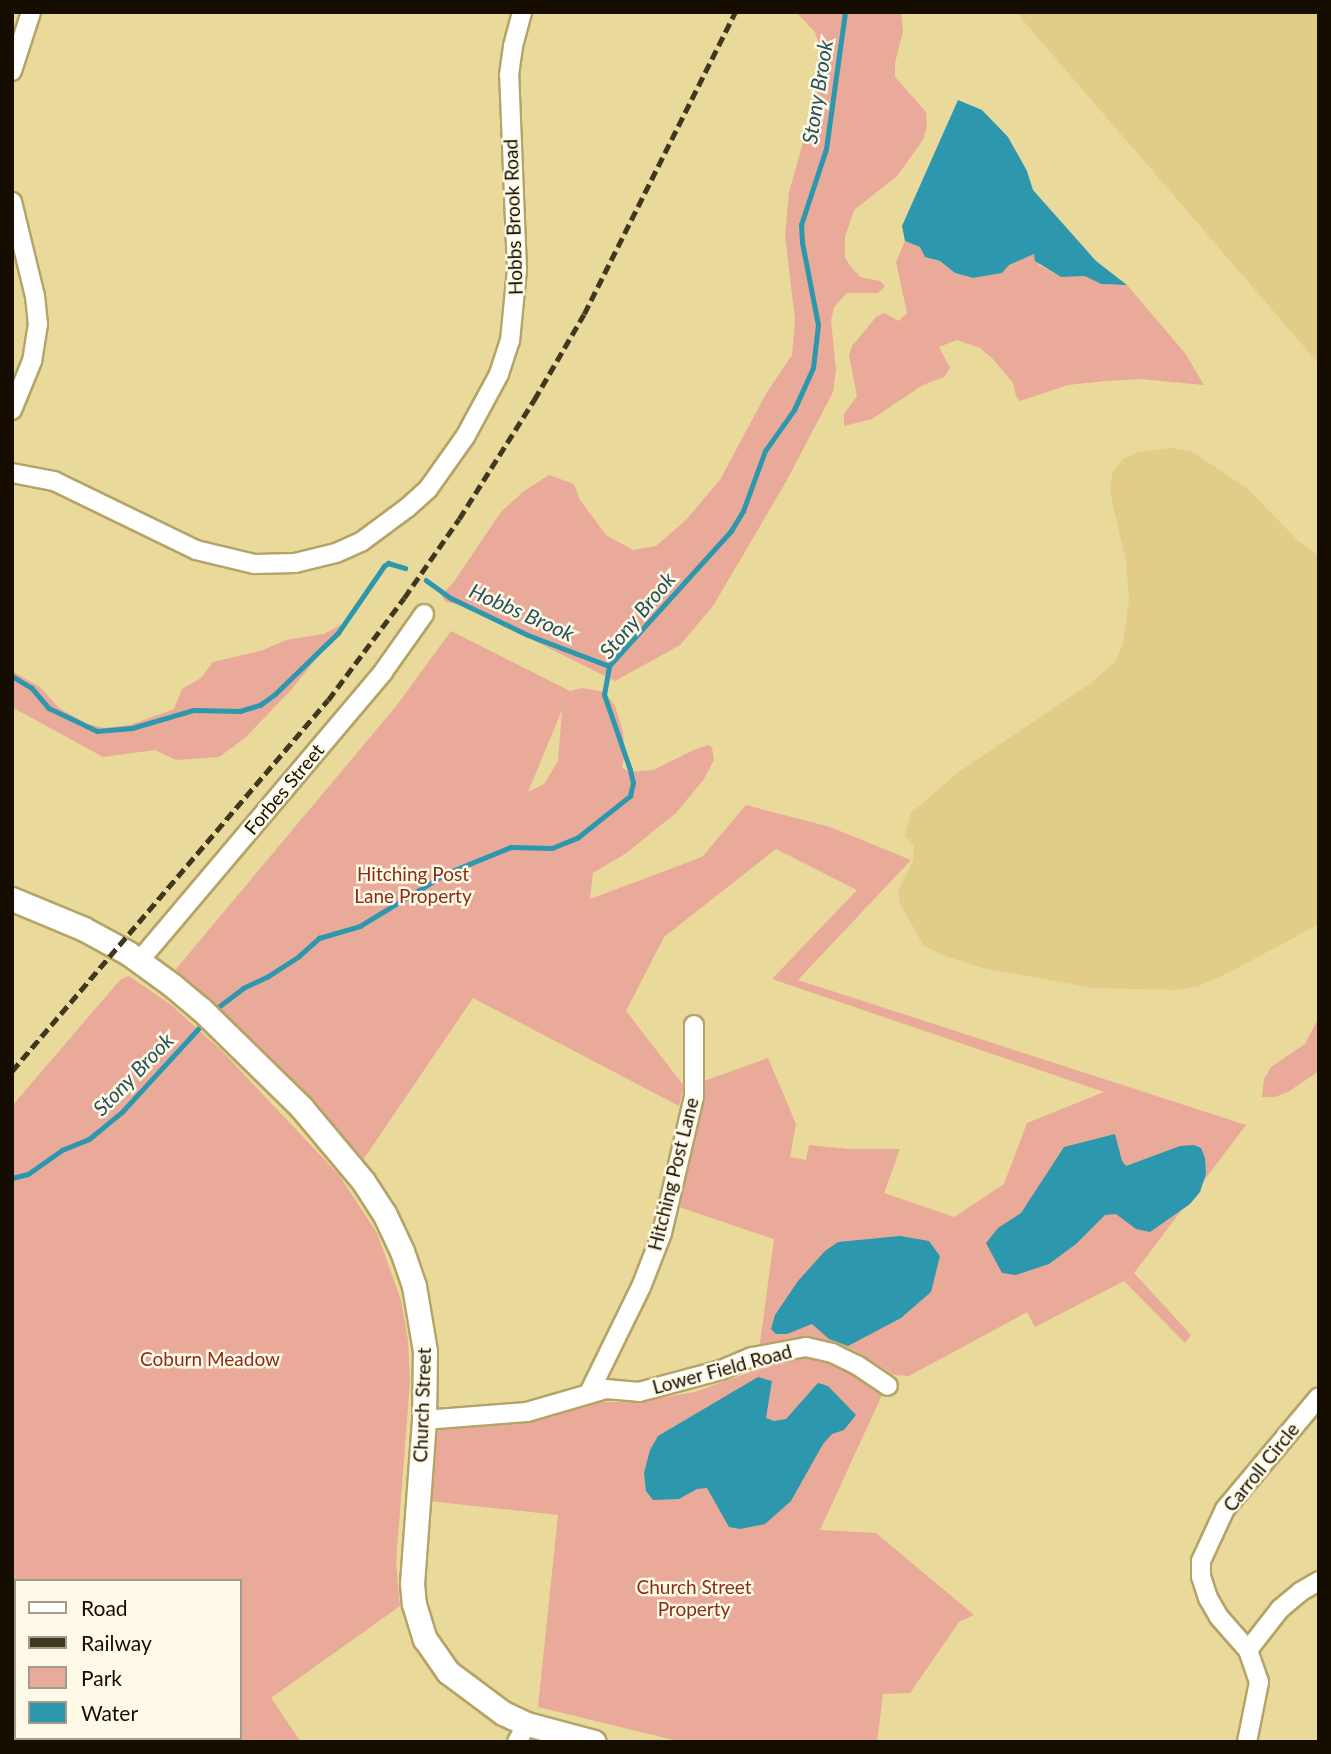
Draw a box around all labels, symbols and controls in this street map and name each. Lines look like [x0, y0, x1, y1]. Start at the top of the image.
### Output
water label: Stony Brook [796, 38, 838, 146]
street label: Hobbs Brook Road [499, 139, 527, 295]
water label: Stony Brook [594, 567, 680, 663]
water label: Hobbs Brook [466, 578, 578, 646]
street label: Forbes Street [239, 739, 329, 839]
park label: Hitching Post Lane Property [354, 863, 472, 907]
water label: Stony Brook [87, 1027, 179, 1121]
street label: Hitching Post Lane [643, 1095, 703, 1253]
street label: Lower Field Road [650, 1339, 794, 1399]
street label: Church Street [409, 1347, 435, 1463]
park label: Coburn Meadow [140, 1348, 280, 1370]
street label: Carroll Circle [1218, 1418, 1304, 1516]
park label: Church Street Property [637, 1576, 751, 1620]
legend [14, 1579, 242, 1740]
text: Road [81, 1595, 128, 1620]
text: Railway [81, 1630, 152, 1655]
text: Park [81, 1665, 122, 1690]
text: Water [81, 1700, 138, 1725]

